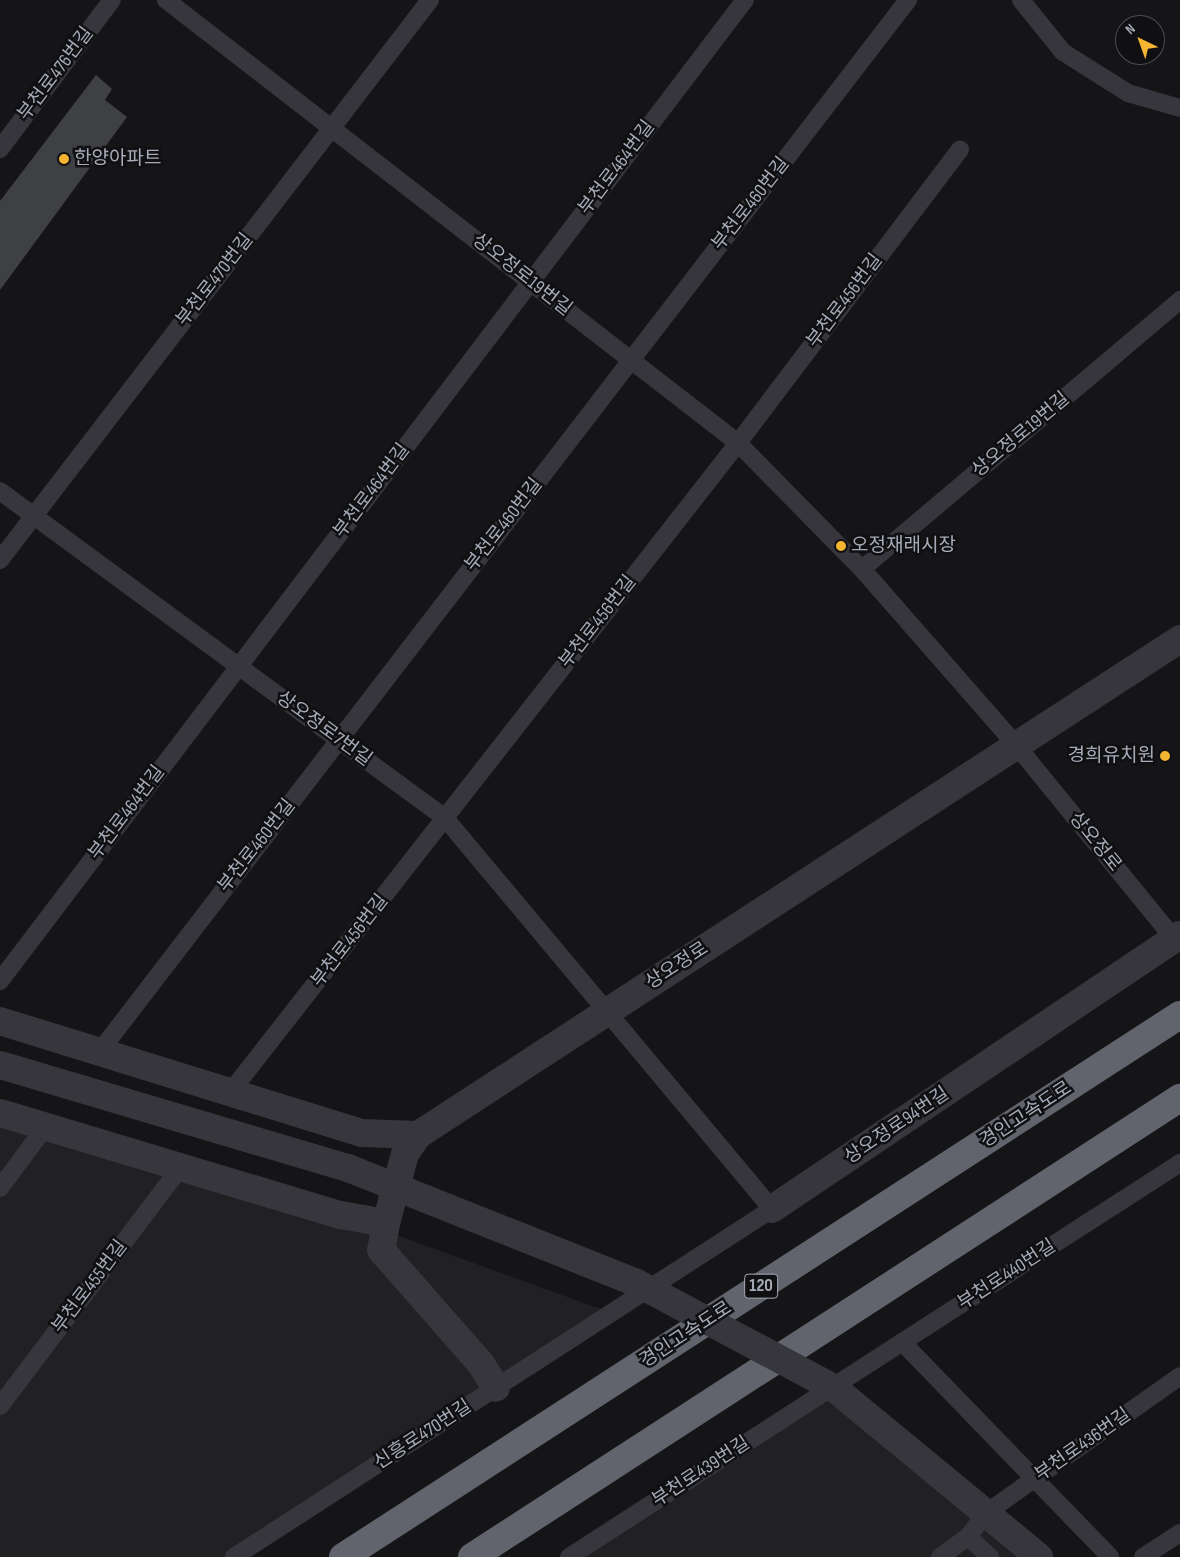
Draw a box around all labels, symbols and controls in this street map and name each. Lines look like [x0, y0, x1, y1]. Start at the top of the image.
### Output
north arrow [1115, 15, 1165, 65]
text: N [1122, 20, 1139, 38]
street label: 부천로476번길 [13, 23, 99, 125]
street label: 부천로464번길 [574, 116, 660, 220]
place label: 한양아파트 [74, 148, 161, 170]
marker: 한양아파트 [58, 153, 70, 165]
street label: 부천로460번길 [707, 153, 795, 255]
street label: 부천로470번길 [172, 229, 258, 331]
street label: 상오정로19번길 [468, 229, 576, 321]
street label: 부천로456번길 [802, 250, 888, 352]
street label: 상오정로19번길 [968, 388, 1074, 482]
street label: 부천로464번길 [329, 439, 415, 543]
street label: 부천로460번길 [460, 474, 548, 576]
place label: 오정재래시장 [851, 535, 956, 557]
marker: 오정재래시장 [835, 540, 847, 552]
street label: 부천로456번길 [555, 571, 641, 673]
street label: 상오정로7번길 [272, 687, 376, 771]
place label: 경희유치원 [1068, 745, 1155, 767]
marker: 경희유치원 [1159, 750, 1171, 762]
street label: 부천로464번길 [84, 761, 170, 865]
street label: 부천로460번길 [213, 795, 301, 897]
street label: 상오정로 [1064, 808, 1126, 876]
street label: 부천로456번길 [307, 890, 393, 992]
street label: 상오정로 [641, 937, 713, 995]
street label: 경인고속도로 [976, 1077, 1076, 1153]
street label: 상오정로94번길 [840, 1083, 954, 1169]
street label: 부천로440번길 [954, 1235, 1060, 1315]
street label: 부천로455번길 [48, 1236, 132, 1338]
road number: 120 [744, 1270, 778, 1302]
street label: 경인고속도로 [636, 1297, 736, 1373]
street label: 신흥로470번길 [370, 1395, 476, 1475]
street label: 부천로436번길 [1031, 1404, 1135, 1486]
street label: 부천로439번길 [648, 1432, 754, 1512]

